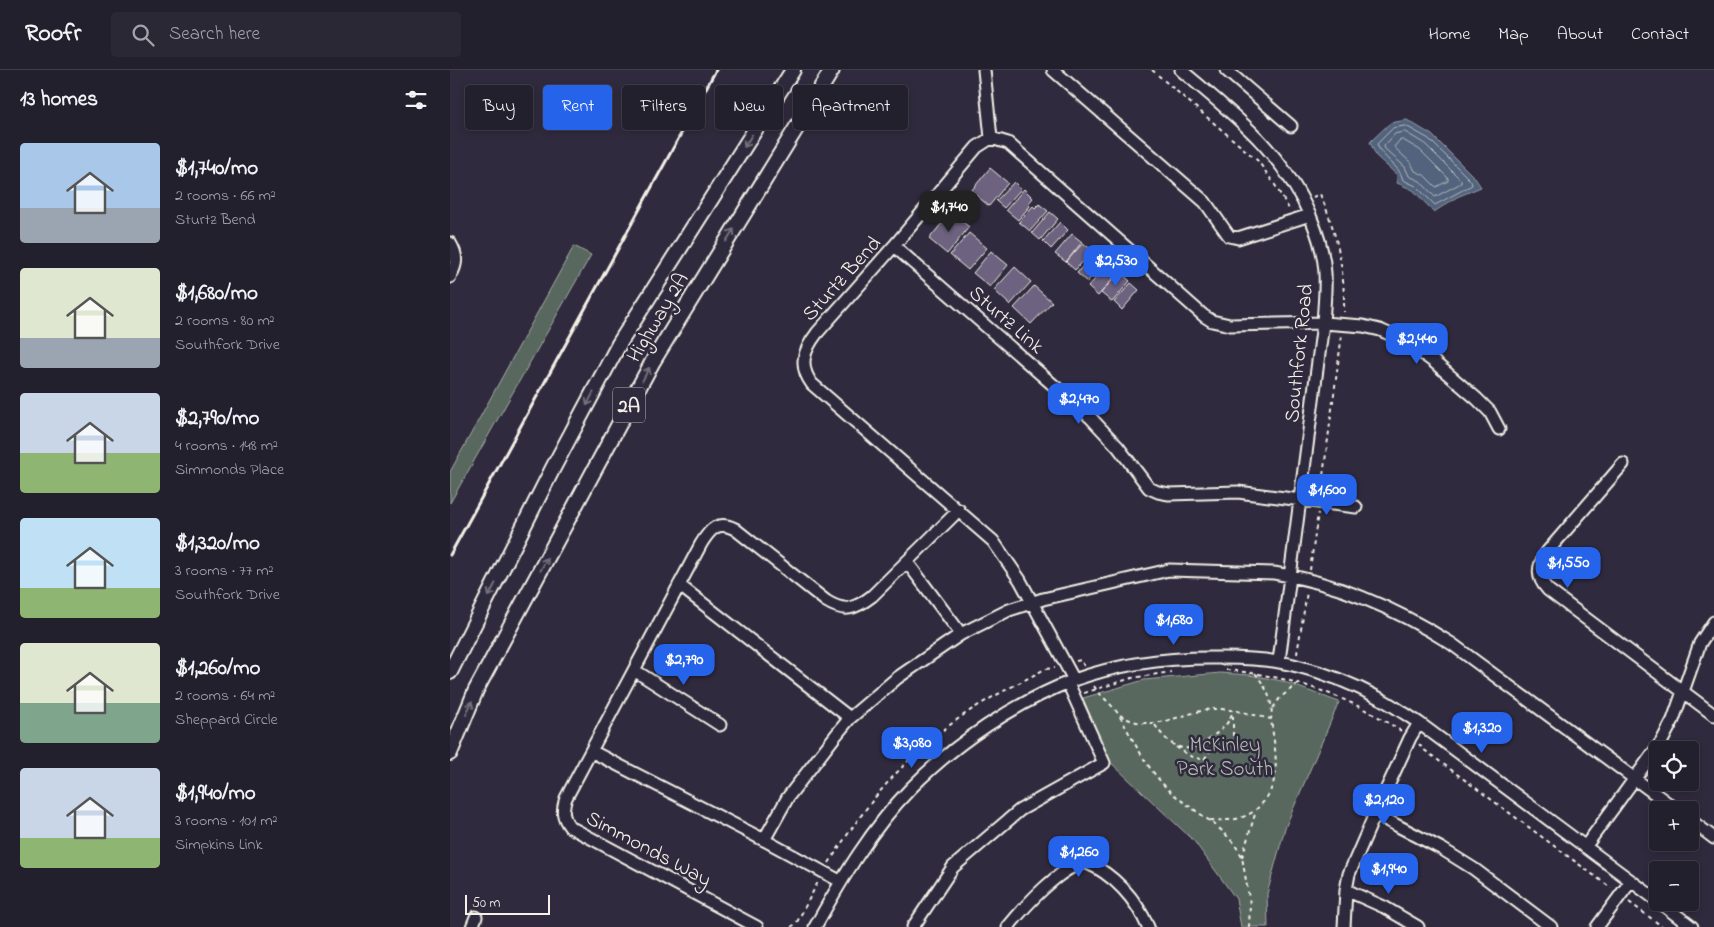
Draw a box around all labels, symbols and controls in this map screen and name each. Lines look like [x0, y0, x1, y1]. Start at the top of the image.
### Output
search box [111, 12, 461, 57]
text: Roofr [25, 17, 81, 52]
icon: search [129, 21, 157, 49]
text: Search here [169, 21, 260, 48]
text: Home [1429, 22, 1470, 48]
text: Map [1498, 22, 1529, 48]
text: About [1557, 22, 1603, 48]
text: Contact [1631, 22, 1689, 48]
text: 13 homes [20, 85, 98, 115]
chip: Buy [465, 85, 533, 130]
chip: Rent [543, 85, 612, 130]
chip: Filters [622, 85, 705, 130]
chip: New [715, 85, 783, 130]
chip: Apartment [793, 85, 908, 130]
icon: filters [402, 86, 430, 114]
one-way arrow [743, 133, 753, 147]
text: $1,740/mo [175, 154, 258, 184]
icon: home [60, 163, 120, 223]
text: 2 rooms · 66 m² [175, 184, 276, 208]
pin: $1,740 [908, 190, 990, 233]
text: $1,740 [930, 195, 968, 219]
text: Sturtz Bend [175, 208, 256, 232]
one-way arrow [726, 229, 736, 243]
street label: Sturtz Bend [796, 230, 889, 329]
pin: $2,530 [1075, 244, 1157, 287]
text: $2,530 [1094, 249, 1138, 273]
street label: Highway 2A [620, 267, 699, 370]
text: $1,680/mo [175, 279, 258, 309]
street label: Sturtz Link [961, 279, 1051, 362]
street label: Southfork Road [1278, 282, 1322, 424]
icon: home [60, 288, 120, 348]
text: 2 rooms · 80 m² [175, 309, 275, 333]
pin: $2,440 [1376, 322, 1458, 365]
text: $2,440 [1397, 327, 1437, 351]
text: Southfork Drive [175, 333, 280, 357]
one-way arrow [642, 367, 651, 382]
pin: $2,470 [1038, 382, 1120, 425]
text: $2,470 [1059, 387, 1099, 411]
road number: 2A [613, 388, 645, 422]
one-way arrow [585, 391, 595, 406]
text: $2,790/mo [175, 404, 260, 434]
icon: home [60, 413, 120, 473]
text: 4 rooms · 148 m² [175, 434, 278, 458]
text: Simmonds Place [175, 458, 284, 482]
pin: $1,600 [1286, 474, 1368, 516]
text: $1,600 [1308, 478, 1346, 502]
text: $1,320/mo [175, 529, 260, 559]
icon: home [60, 538, 120, 598]
pin: $1,550 [1527, 546, 1609, 589]
text: $1,550 [1547, 551, 1589, 575]
one-way arrow [539, 556, 549, 571]
text: 3 rooms · 77 m² [175, 559, 274, 583]
one-way arrow [487, 582, 497, 597]
text: Southfork Drive [175, 583, 280, 607]
pin: $1,680 [1133, 604, 1215, 646]
text: $1,680 [1155, 608, 1193, 632]
pin: $2,790 [643, 644, 725, 686]
text: $2,790 [665, 648, 703, 672]
text: $1,260/mo [175, 654, 260, 684]
icon: home [60, 663, 120, 723]
text: 2 rooms · 64 m² [175, 684, 275, 708]
one-way arrow [464, 701, 474, 716]
text: Sheppard Circle [175, 708, 278, 732]
pin: $1,320 [1441, 712, 1523, 754]
text: $1,320 [1463, 716, 1502, 740]
pin: $3,080 [871, 726, 953, 769]
text: $3,080 [893, 731, 931, 755]
park label: McKinley Park South [1177, 731, 1273, 785]
map controls [1649, 741, 1699, 911]
button: locate [1649, 741, 1699, 791]
text: $1,940/mo [175, 779, 256, 809]
pin: $2,120 [1343, 784, 1425, 826]
icon: home [60, 788, 120, 848]
text: $2,120 [1364, 788, 1404, 812]
button: + [1649, 801, 1699, 851]
street label: Simmonds Way [579, 804, 716, 897]
text: 3 rooms · 101 m² [175, 809, 277, 833]
text: Simpkins Link [175, 833, 262, 857]
pin: $1,260 [1038, 836, 1120, 878]
text: $1,260 [1059, 840, 1099, 864]
pin: $1,940 [1348, 852, 1430, 895]
text: $1,940 [1371, 857, 1407, 881]
button: − [1649, 861, 1699, 911]
scale bar [465, 892, 550, 915]
text: 50 m [472, 893, 500, 914]

